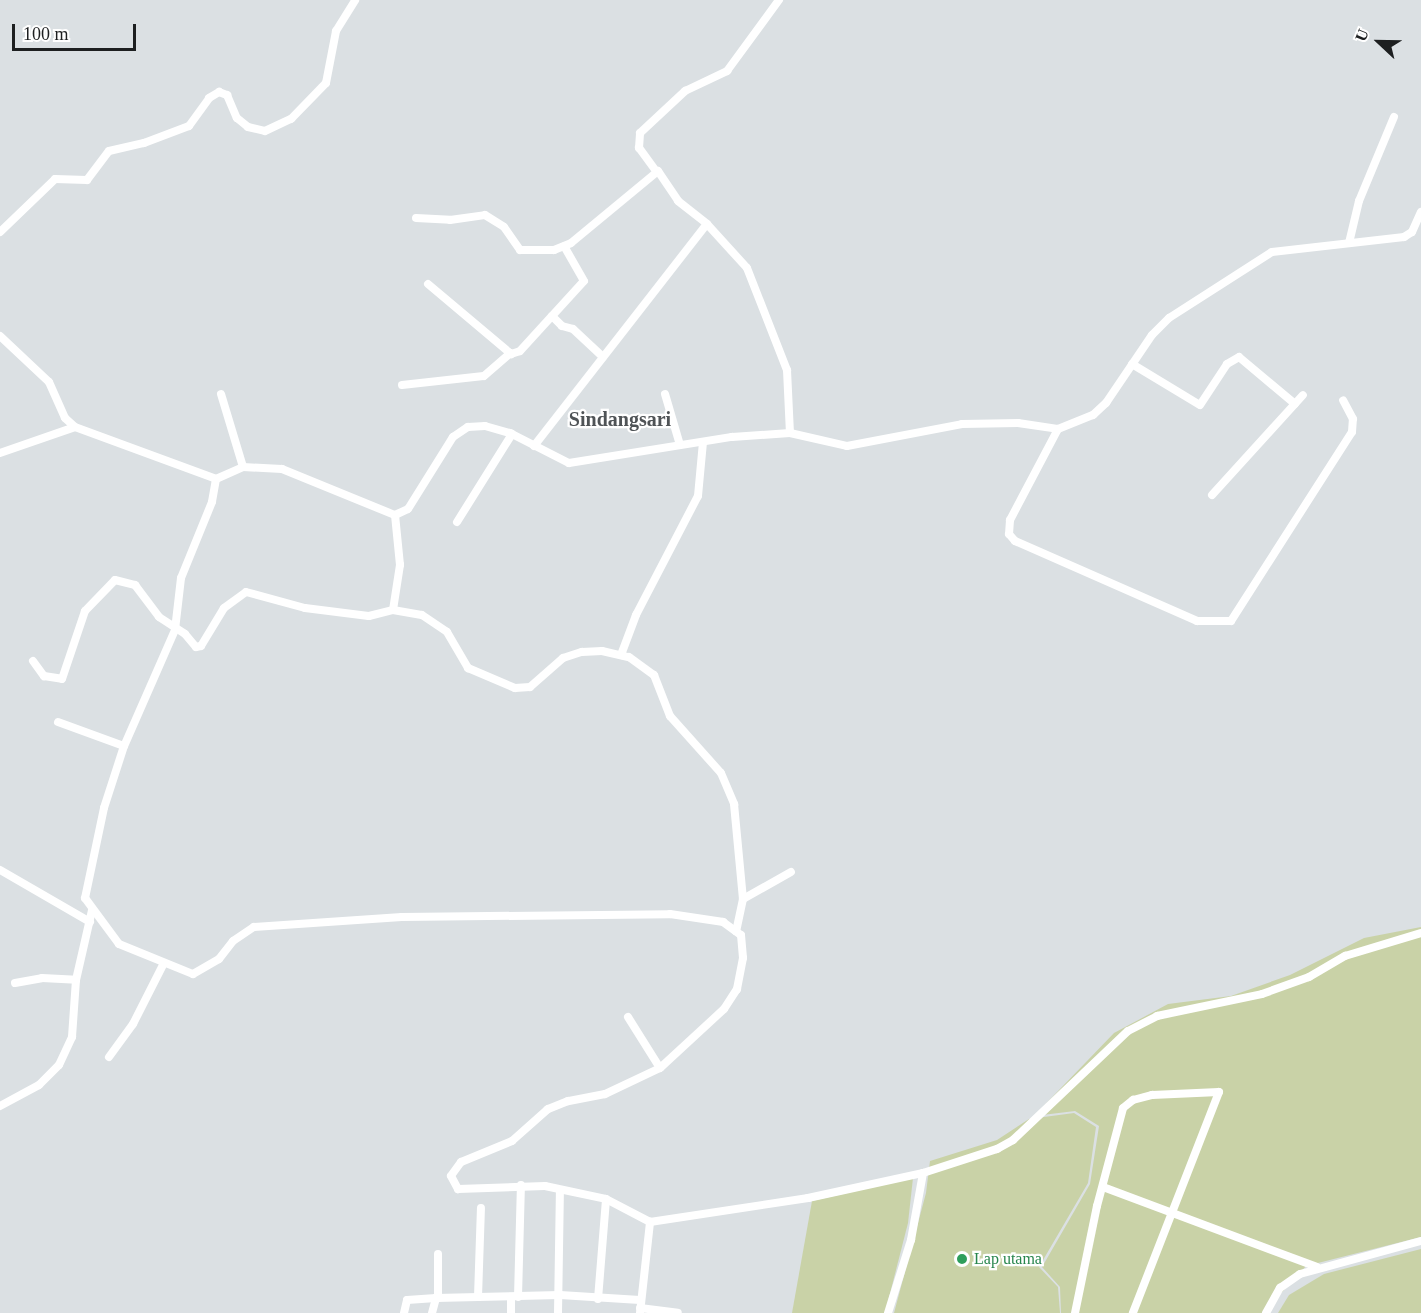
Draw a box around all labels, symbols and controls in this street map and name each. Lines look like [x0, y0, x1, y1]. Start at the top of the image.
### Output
scale bar [15, 12, 140, 50]
north arrow [1349, 12, 1409, 72]
text: 100 m [23, 24, 69, 44]
text: U [1352, 27, 1372, 44]
district label: Sindangsari [569, 407, 671, 431]
place label: Lap utama [974, 1249, 1042, 1269]
marker: Lap utama [955, 1252, 969, 1266]

